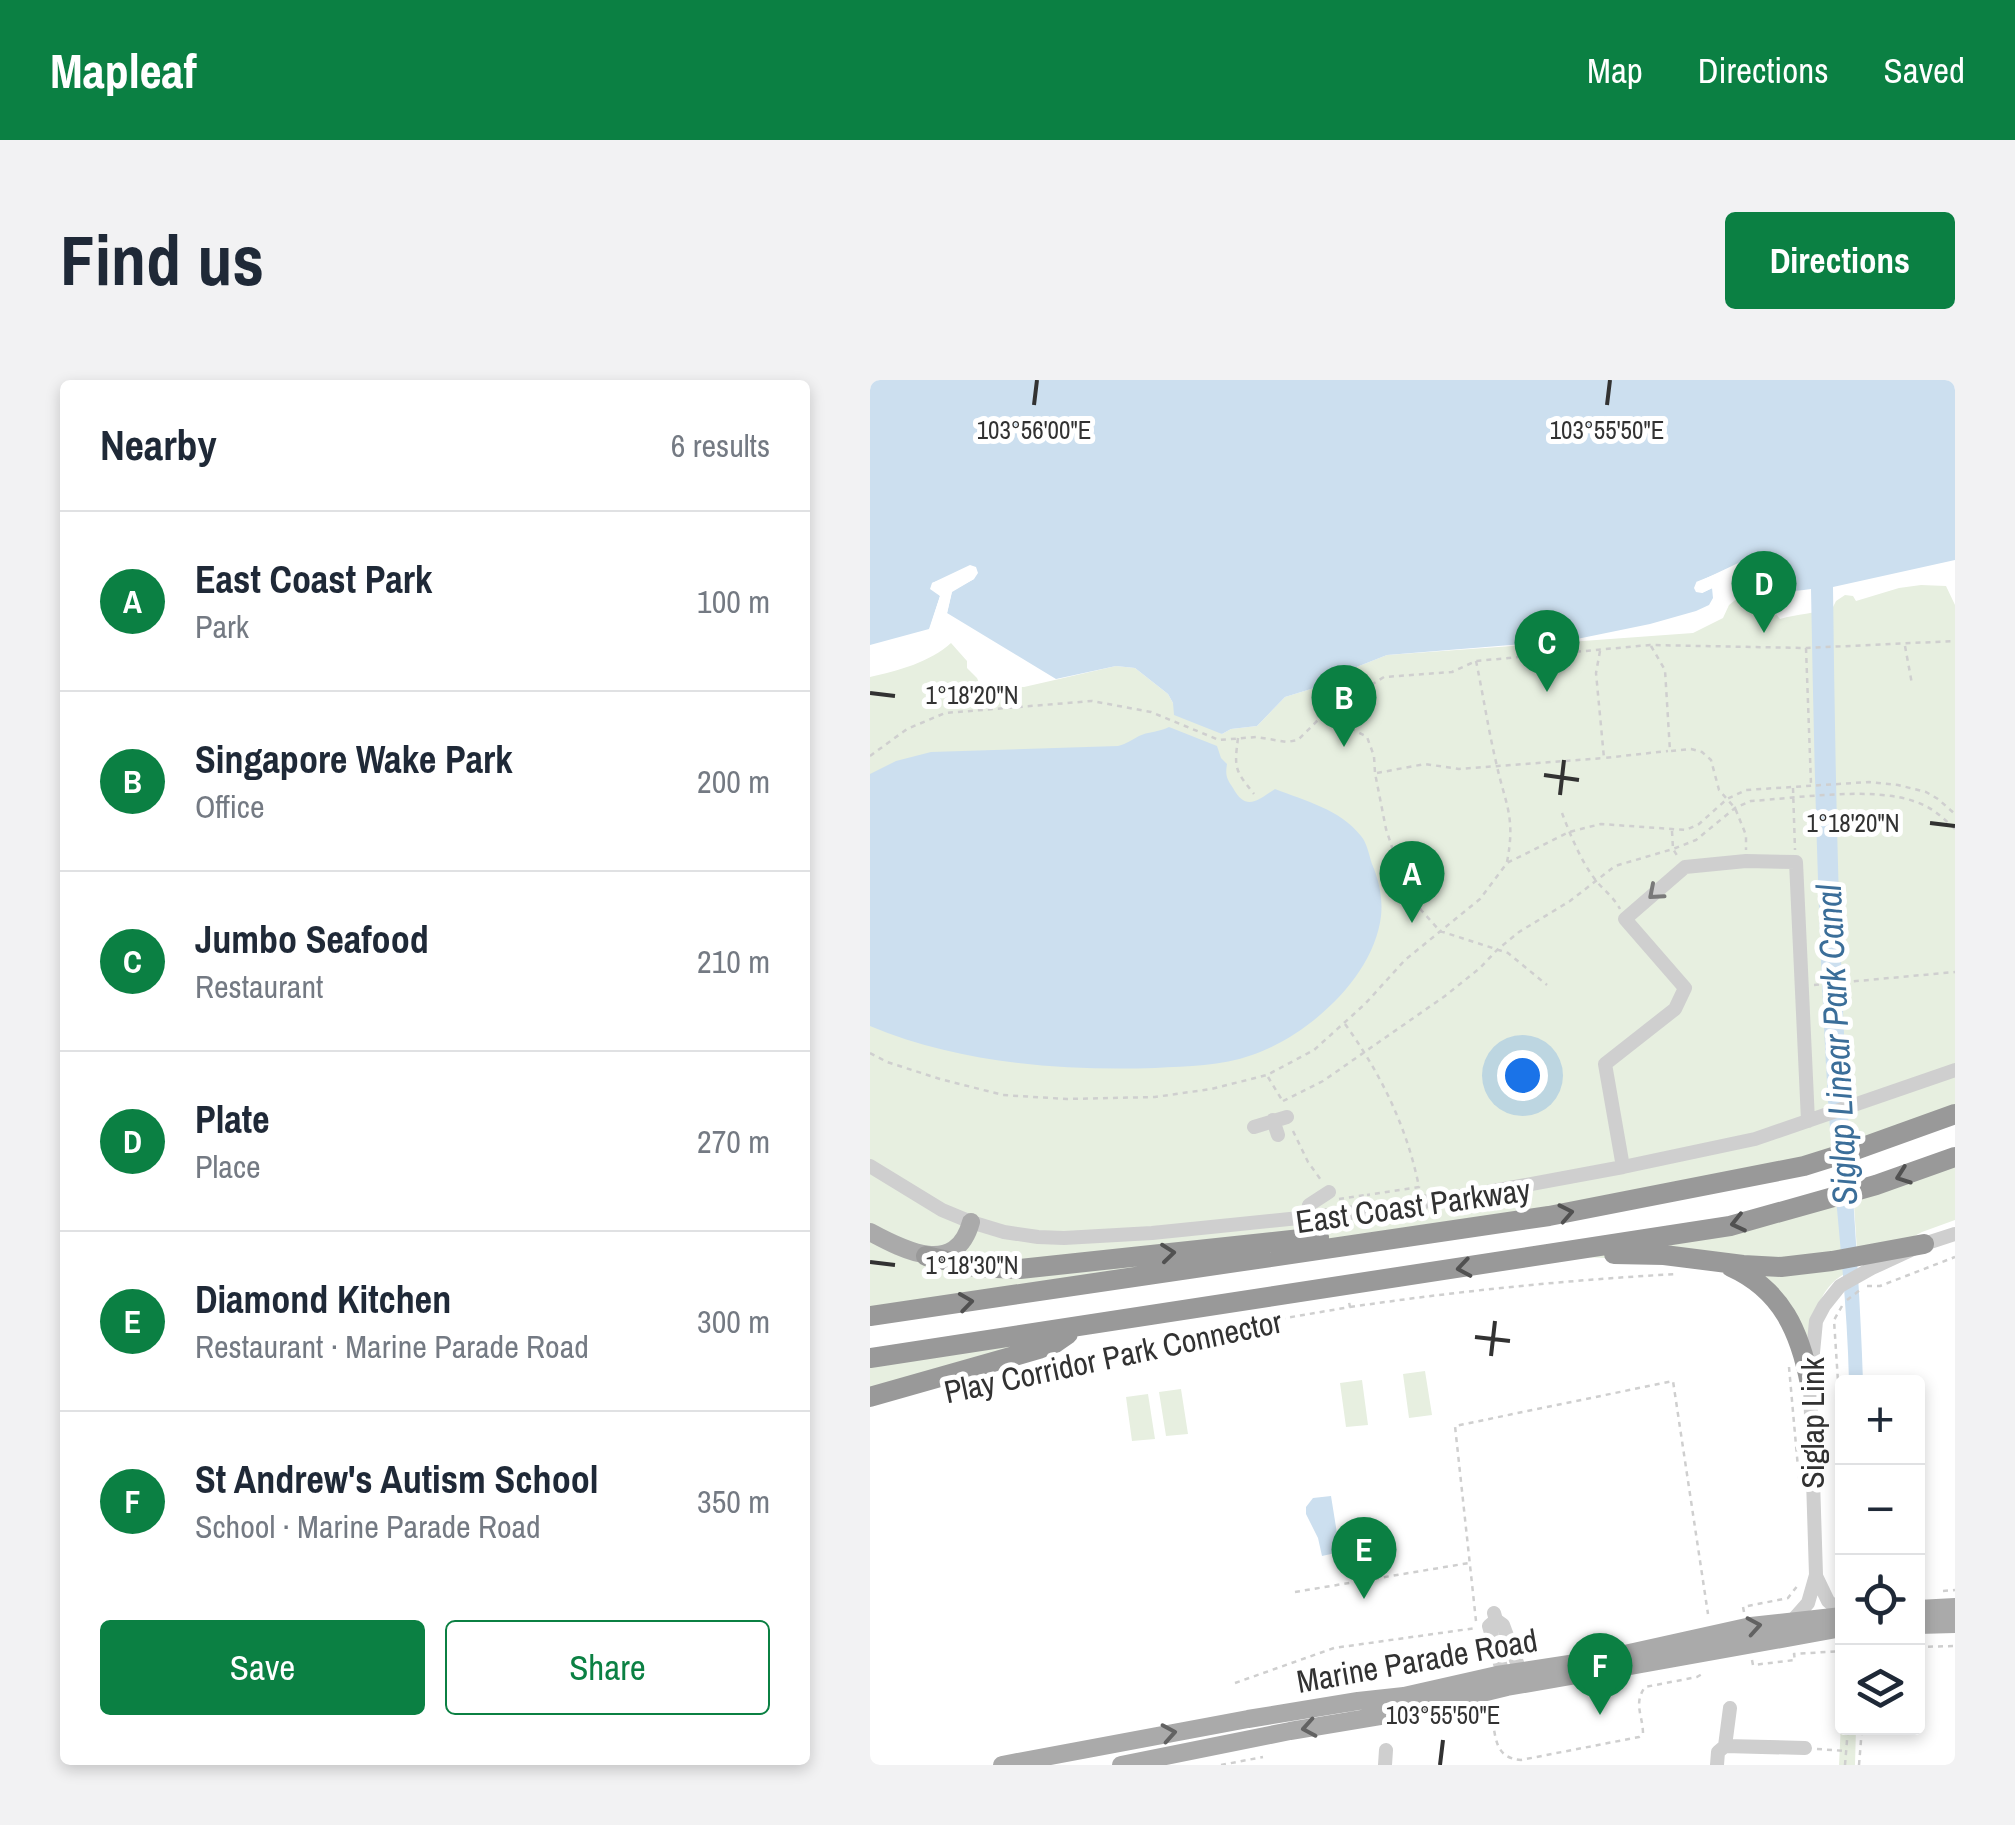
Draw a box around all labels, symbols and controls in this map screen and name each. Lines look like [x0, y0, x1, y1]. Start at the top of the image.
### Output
text: Mapleaf [50, 38, 197, 103]
text: Map [1587, 47, 1643, 94]
text: Directions [1698, 47, 1829, 94]
text: Saved [1884, 47, 1965, 94]
button: Directions [1725, 212, 1955, 309]
text: Find us [60, 213, 264, 307]
text: 103°56'00"E [977, 413, 1091, 447]
text: 103°55'50"E [1550, 413, 1664, 447]
text: Nearby [100, 417, 217, 473]
text: 6 results [671, 424, 770, 467]
pin: D [1732, 550, 1796, 633]
text: East Coast Park [195, 554, 432, 605]
text: A [123, 580, 142, 623]
text: 100 m [697, 580, 770, 623]
text: Park [195, 605, 249, 648]
pin: C [1514, 610, 1580, 692]
pin: B [1312, 664, 1376, 747]
text: 1°18'20"N [925, 678, 1019, 712]
text: Singapore Wake Park [195, 734, 513, 785]
text: B [123, 760, 142, 803]
text: 200 m [697, 760, 770, 803]
text: Office [195, 785, 265, 828]
text: 1°18'20"N [1806, 806, 1900, 840]
pin: A [1380, 840, 1444, 923]
one-way arrow [1648, 882, 1667, 900]
water label: Siglap Linear Park Canal [1805, 883, 1868, 1206]
text: Jumbo Seafood [195, 914, 429, 965]
text: C [123, 940, 142, 983]
text: 210 m [697, 940, 770, 983]
text: Restaurant [195, 965, 323, 1008]
your location [1497, 1050, 1548, 1101]
text: Plate [195, 1094, 269, 1145]
text: D [123, 1120, 142, 1163]
text: 270 m [697, 1120, 770, 1163]
text: Place [195, 1145, 261, 1188]
one-way arrow [1895, 1164, 1913, 1184]
street label: East Coast Parkway [1293, 1168, 1533, 1243]
one-way arrow [1558, 1203, 1575, 1224]
one-way arrow [1730, 1211, 1747, 1232]
one-way arrow [1160, 1243, 1176, 1264]
text: 1°18'30"N [925, 1248, 1019, 1282]
one-way arrow [1455, 1257, 1472, 1278]
text: Diamond Kitchen [195, 1274, 451, 1325]
one-way arrow [958, 1292, 975, 1313]
text: E [124, 1300, 141, 1343]
text: 300 m [697, 1300, 770, 1343]
street label: Play Corridor Park Connector [940, 1300, 1286, 1413]
text: Restaurant · Marine Parade Road [195, 1325, 589, 1368]
street label: Siglap Link [1791, 1356, 1834, 1489]
map controls [1835, 1375, 1925, 1735]
button: + [1835, 1375, 1925, 1465]
text: St Andrew's Autism School [195, 1454, 598, 1505]
button: − [1835, 1465, 1925, 1555]
text: F [124, 1480, 141, 1523]
text: 350 m [697, 1480, 770, 1523]
text: School · Marine Parade Road [195, 1505, 541, 1548]
pin: E [1332, 1516, 1396, 1599]
button: locate [1835, 1555, 1925, 1645]
one-way arrow [1746, 1616, 1762, 1637]
street label: Marine Parade Road [1293, 1618, 1541, 1703]
button: Save [100, 1620, 425, 1715]
button: Share [445, 1620, 770, 1715]
pin: F [1568, 1632, 1632, 1715]
button: layers [1835, 1645, 1925, 1735]
text: 103°55'50"E [1386, 1698, 1500, 1732]
one-way arrow [1301, 1717, 1317, 1738]
one-way arrow [1161, 1723, 1177, 1744]

